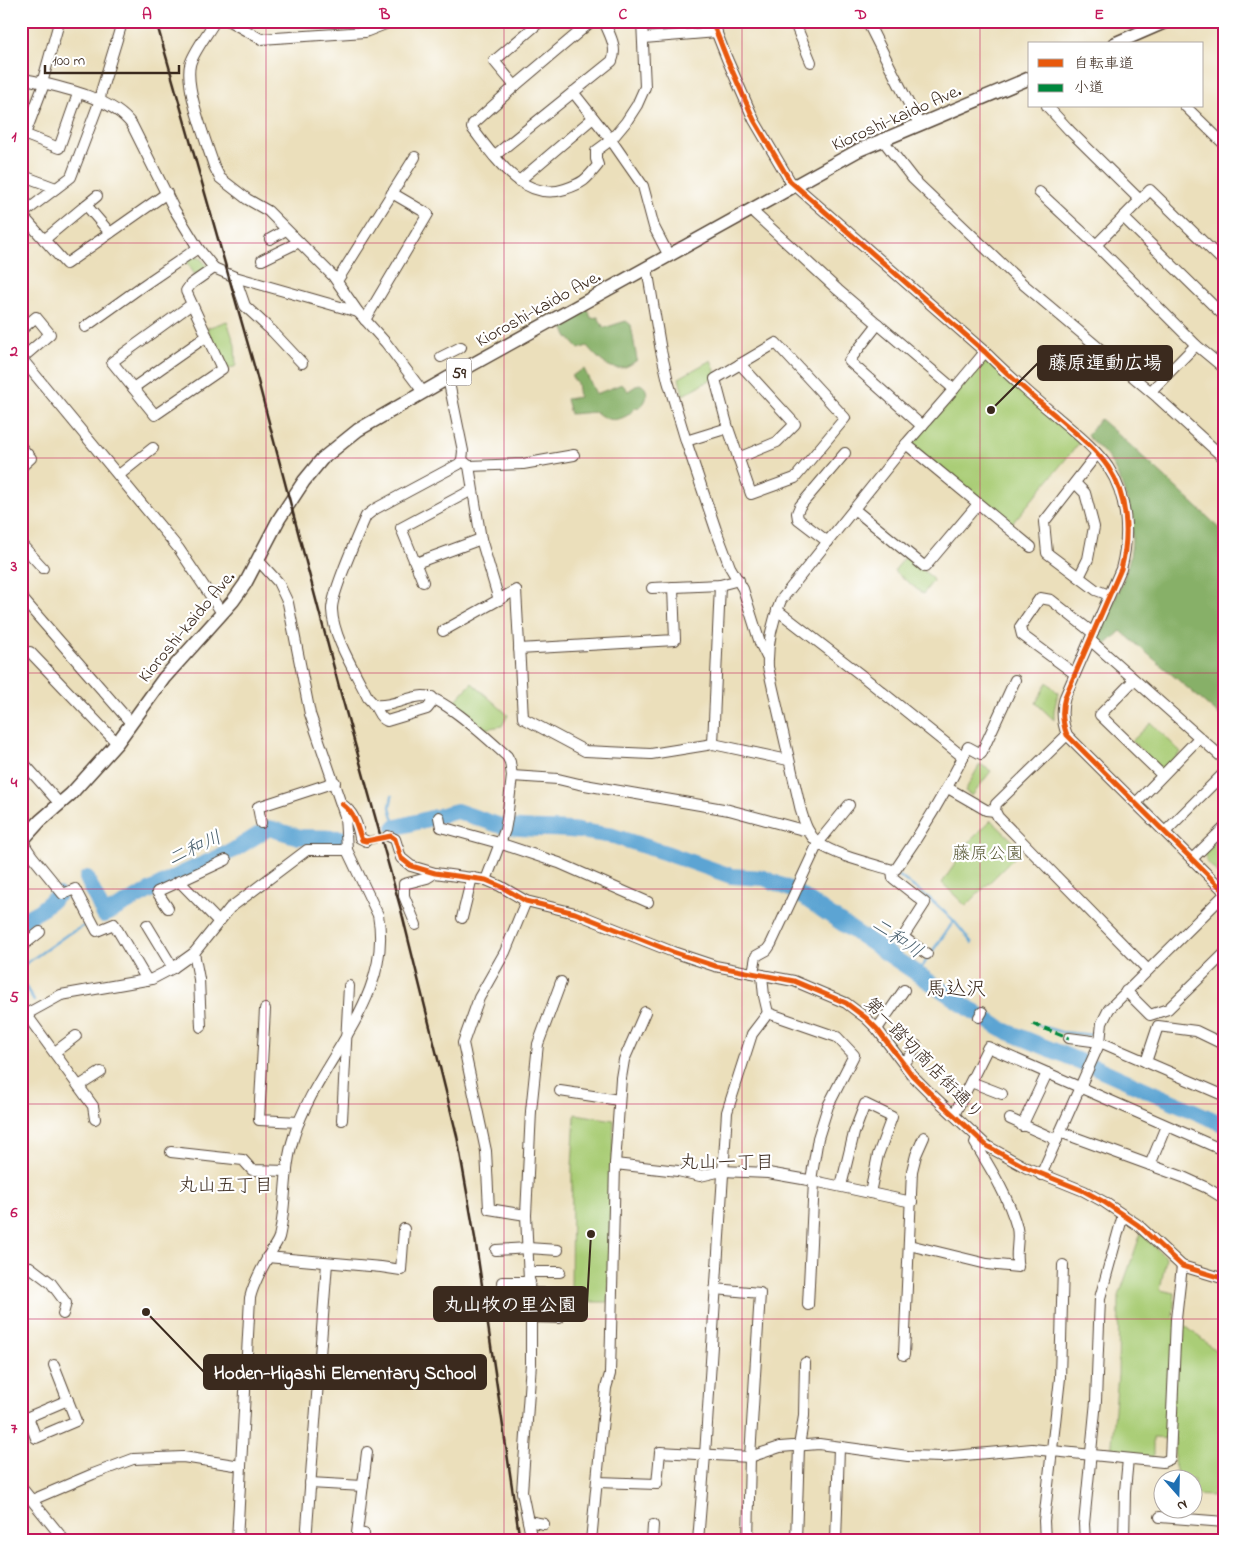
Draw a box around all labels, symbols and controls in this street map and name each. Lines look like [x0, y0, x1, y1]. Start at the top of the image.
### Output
text: A [142, 3, 152, 27]
text: B [379, 3, 391, 27]
text: C [619, 3, 628, 27]
text: D [854, 3, 867, 27]
text: E [1094, 3, 1104, 27]
scale bar [45, 42, 179, 74]
legend [1028, 42, 1204, 108]
text: 100 m [52, 50, 85, 72]
text: 自転車道 [1074, 53, 1134, 75]
text: 小道 [1074, 77, 1104, 99]
street label: Kioroshi-kaido Ave. [828, 79, 966, 159]
text: 1 [11, 125, 17, 149]
street label: Kioroshi-kaido Ave. [472, 265, 606, 355]
text: 2 [9, 340, 18, 364]
callout: 藤原運動広場 [1038, 346, 1172, 380]
text: 藤原運動広場 [1048, 351, 1162, 378]
road number: 59 [446, 358, 472, 386]
text: 3 [10, 555, 18, 579]
street label: Kioroshi-kaido Ave. [133, 565, 242, 689]
text: 4 [10, 771, 18, 795]
water label: 二和川 [164, 825, 227, 874]
park label: 藤原公園 [952, 842, 1024, 868]
water label: 二和川 [865, 912, 928, 966]
district label: 馬込沢 [926, 976, 986, 1005]
text: 5 [9, 986, 19, 1010]
street label: 第一踏切商店街通り [857, 992, 988, 1127]
district label: 丸山一丁目 [679, 1150, 775, 1177]
district label: 丸山五丁目 [178, 1173, 274, 1200]
text: 6 [9, 1201, 18, 1225]
callout: 丸山牧の里公園 [434, 1287, 587, 1321]
text: 丸山牧の里公園 [443, 1293, 577, 1320]
callout: Hoden-Higashi Elementary School [204, 1355, 486, 1389]
text: Hoden-Higashi Elementary School [214, 1361, 476, 1390]
text: 7 [11, 1417, 18, 1441]
north arrow [1154, 1470, 1204, 1520]
text: N [1174, 1493, 1190, 1516]

